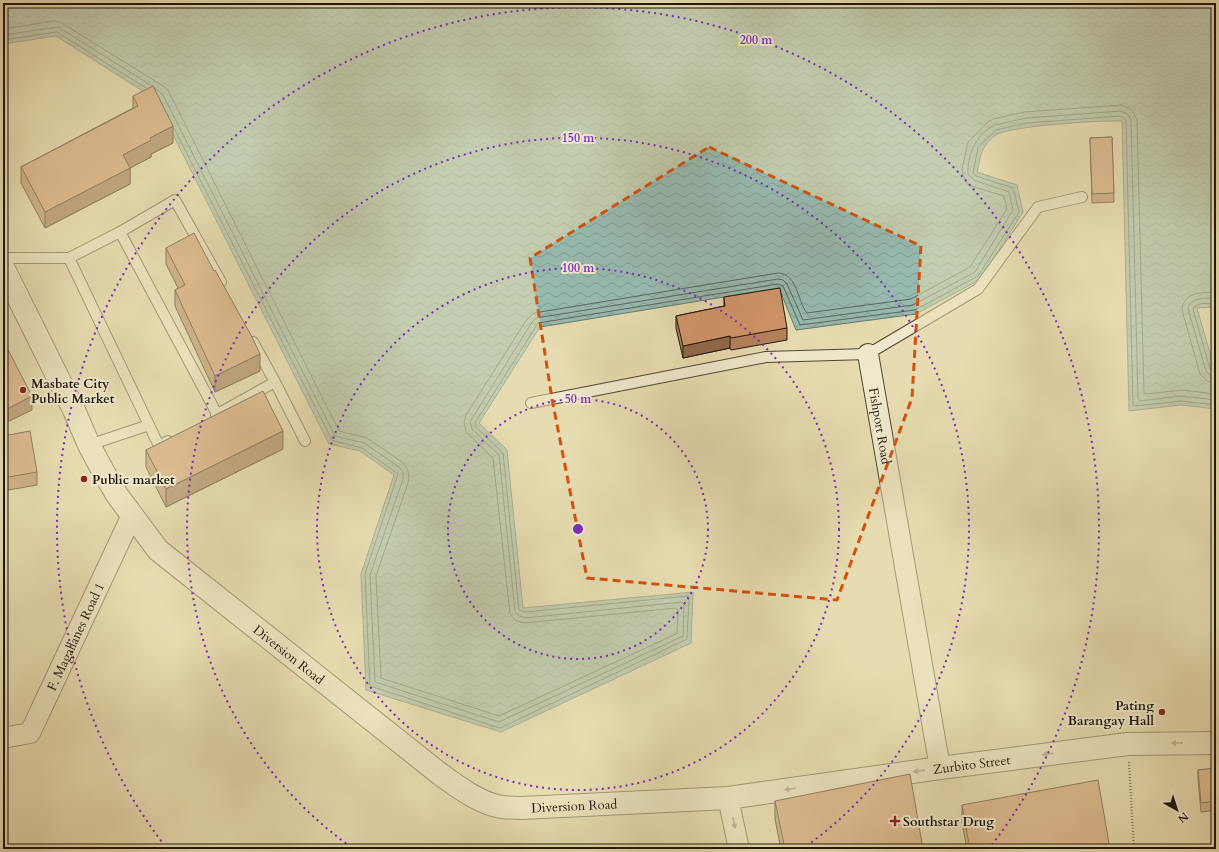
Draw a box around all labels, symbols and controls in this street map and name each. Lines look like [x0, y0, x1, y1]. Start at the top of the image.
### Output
text: 200 m [740, 32, 773, 48]
text: 150 m [562, 130, 595, 146]
text: 100 m [562, 260, 595, 276]
place label: Masbate City Public Market [31, 375, 115, 408]
marker: Masbate City Public Market [18, 385, 28, 395]
street label: Fishport Road [864, 386, 895, 466]
text: 50 m [565, 391, 592, 407]
place label: Public market [92, 471, 175, 489]
marker: Public market [79, 474, 89, 484]
centre of rings [571, 522, 585, 536]
street label: F. Magallanes Road 1 [43, 580, 109, 694]
street label: Diversion Road [249, 621, 328, 689]
place label: Pating Barangay Hall [1068, 697, 1154, 730]
marker: Pating Barangay Hall [1157, 707, 1167, 717]
one-way arrow [1170, 740, 1183, 746]
street label: Zurbito Street [932, 751, 1012, 779]
one-way arrow [1042, 751, 1054, 757]
one-way arrow [913, 768, 925, 774]
one-way arrow [784, 786, 796, 792]
north arrow [1157, 790, 1197, 830]
street label: Diversion Road [531, 795, 618, 818]
text: N [1174, 809, 1191, 827]
place label: Southstar Drug [903, 813, 994, 831]
marker: Southstar Drug [890, 816, 900, 826]
one-way arrow [731, 817, 737, 830]

